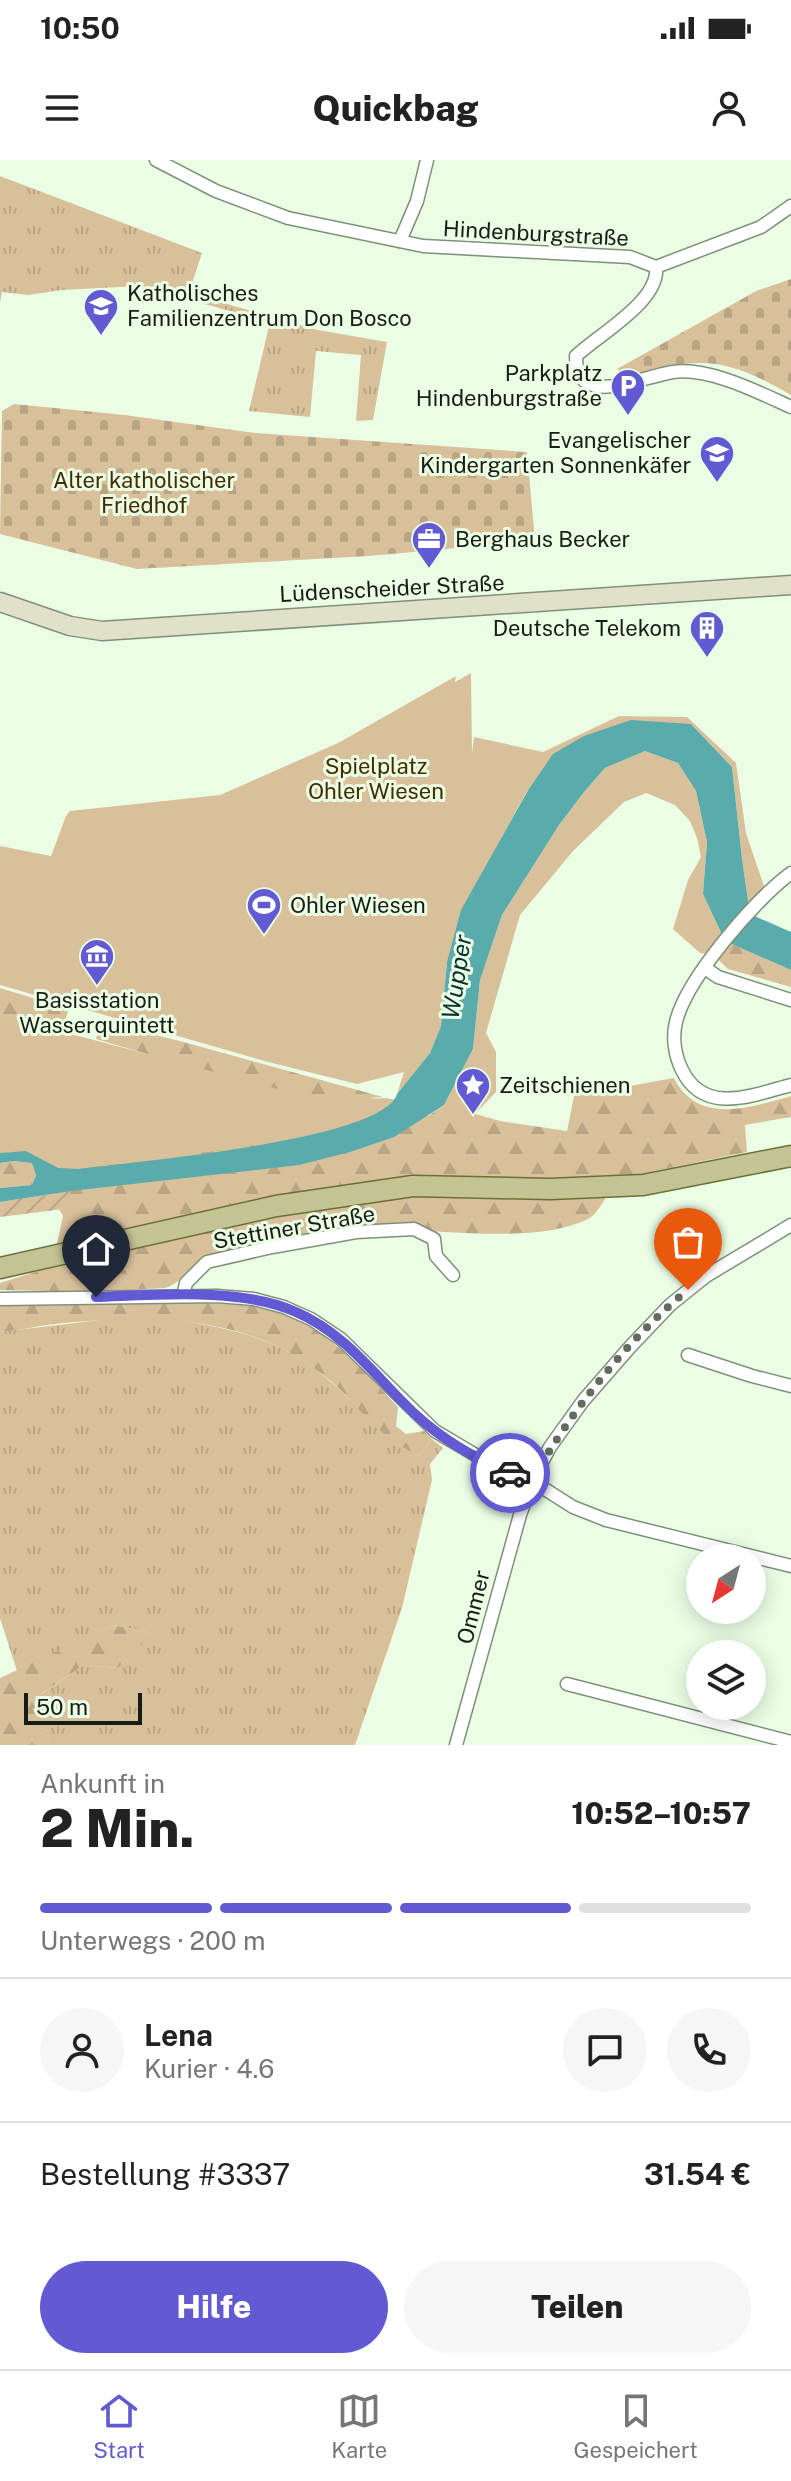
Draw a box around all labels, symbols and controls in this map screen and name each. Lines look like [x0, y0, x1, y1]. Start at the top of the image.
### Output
text: 10:50 [40, 10, 120, 46]
icon: menu [40, 86, 84, 130]
icon: person [707, 86, 751, 130]
text: Quickbag [312, 87, 479, 129]
street label: Hindenburgstraße [442, 215, 630, 251]
place label: Katholisches Familienzentrum Don Bosco [127, 280, 412, 331]
school or university icon: Katholisches Familienzentrum Don Bosco [82, 287, 120, 337]
place label: Parkplatz Hindenburgstraße [416, 360, 602, 411]
parking icon: Parkplatz Hindenburgstraße [609, 367, 647, 417]
place label: Evangelischer Kindergarten Sonnenkäfer [420, 427, 691, 478]
school or university icon: Evangelischer Kindergarten Sonnenkäfer [698, 434, 736, 484]
park label: Alter katholischer Friedhof [53, 467, 235, 518]
office icon: Berghaus Becker [410, 520, 448, 570]
place label: Berghaus Becker [455, 526, 630, 552]
street label: Lüdenscheider Straße [279, 569, 505, 607]
building icon: Deutsche Telekom [688, 609, 726, 659]
place label: Deutsche Telekom [493, 615, 681, 641]
park label: Spielplatz Ohler Wiesen [308, 753, 444, 804]
sports icon: Ohler Wiesen [245, 886, 283, 936]
place label: Ohler Wiesen [290, 892, 426, 918]
water label: Wupper [436, 932, 477, 1021]
museum icon: Basisstation Wasserquintett [78, 937, 116, 987]
place label: Basisstation Wasserquintett [19, 987, 175, 1038]
place icon: Zeitschienen [454, 1066, 492, 1116]
place label: Zeitschienen [499, 1072, 631, 1098]
street label: Stettiner Straße [211, 1200, 377, 1254]
pin [654, 1208, 722, 1290]
pin [62, 1215, 130, 1297]
icon: bag [666, 1220, 710, 1264]
icon: home [74, 1227, 118, 1271]
courier [470, 1433, 550, 1513]
icon: car [488, 1451, 532, 1495]
north arrow [686, 1544, 766, 1624]
map controls [686, 1544, 766, 1720]
street label: Ommer [451, 1567, 495, 1647]
button: layers [686, 1640, 766, 1720]
scale bar [24, 1689, 142, 1725]
text: 50 m [36, 1694, 88, 1720]
text: Ankunft in [40, 1768, 165, 1799]
text: 10:52–10:57 [571, 1795, 751, 1831]
text: 2 Min. [40, 1798, 194, 1859]
text: Unterwegs · 200 m [40, 1925, 266, 1956]
button: person [40, 2008, 124, 2092]
button: chat [563, 2008, 647, 2092]
button: phone [667, 2008, 751, 2092]
text: Lena [144, 2017, 213, 2053]
text: Kurier · 4.6 [144, 2053, 275, 2084]
text: Bestellung #3337 [40, 2156, 290, 2192]
text: 31.54 € [644, 2156, 751, 2192]
button: Hilfe [40, 2261, 388, 2353]
button: Teilen [404, 2261, 751, 2353]
tab: Start [93, 2389, 145, 2463]
tab: Karte [331, 2389, 387, 2463]
tab: Gespeichert [573, 2389, 698, 2463]

